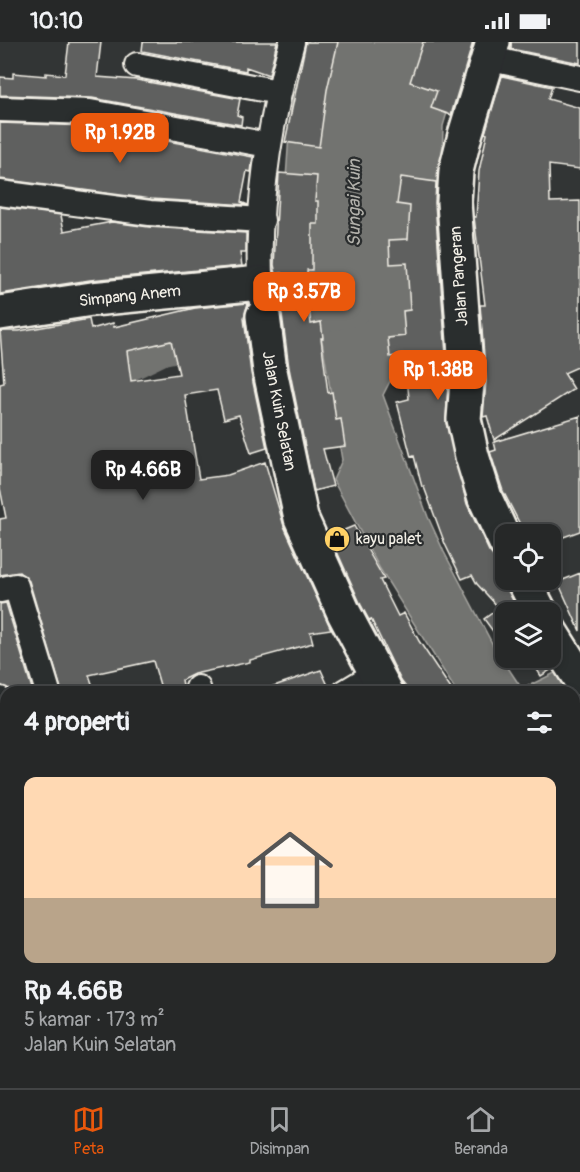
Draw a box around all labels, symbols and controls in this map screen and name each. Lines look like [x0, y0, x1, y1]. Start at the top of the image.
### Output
text: 10:10 [30, 7, 83, 35]
pin: Rp 1.92B [58, 113, 182, 164]
text: Rp 1.92B [85, 120, 155, 145]
water label: Sungai Kuin [343, 158, 366, 247]
street label: Jalan Pangeran [446, 225, 472, 327]
pin: Rp 3.57B [242, 272, 366, 323]
text: Rp 3.57B [267, 279, 341, 304]
street label: Simpang Anem [78, 281, 182, 311]
street label: Jalan Kuin Selatan [258, 349, 300, 473]
pin: Rp 1.38B [376, 350, 500, 401]
text: Rp 1.38B [403, 357, 473, 382]
pin: Rp 4.66B [81, 450, 205, 501]
text: Rp 4.66B [105, 457, 181, 482]
shop icon: kayu palet [322, 524, 352, 554]
map controls [495, 524, 561, 668]
button: locate [495, 524, 561, 590]
place label: kayu palet [356, 529, 422, 549]
button: layers [495, 602, 561, 668]
text: 4 properti [24, 706, 129, 738]
icon: filters [523, 706, 556, 739]
icon: home [236, 816, 344, 924]
text: Rp 4.66B [24, 975, 123, 1007]
text: 5 kamar · 173 m² [24, 1007, 165, 1032]
text: Jalan Kuin Selatan [24, 1032, 176, 1057]
tab: Peta [72, 1103, 105, 1159]
tab: Disimpan [249, 1103, 310, 1159]
tab: Beranda [454, 1103, 508, 1159]

